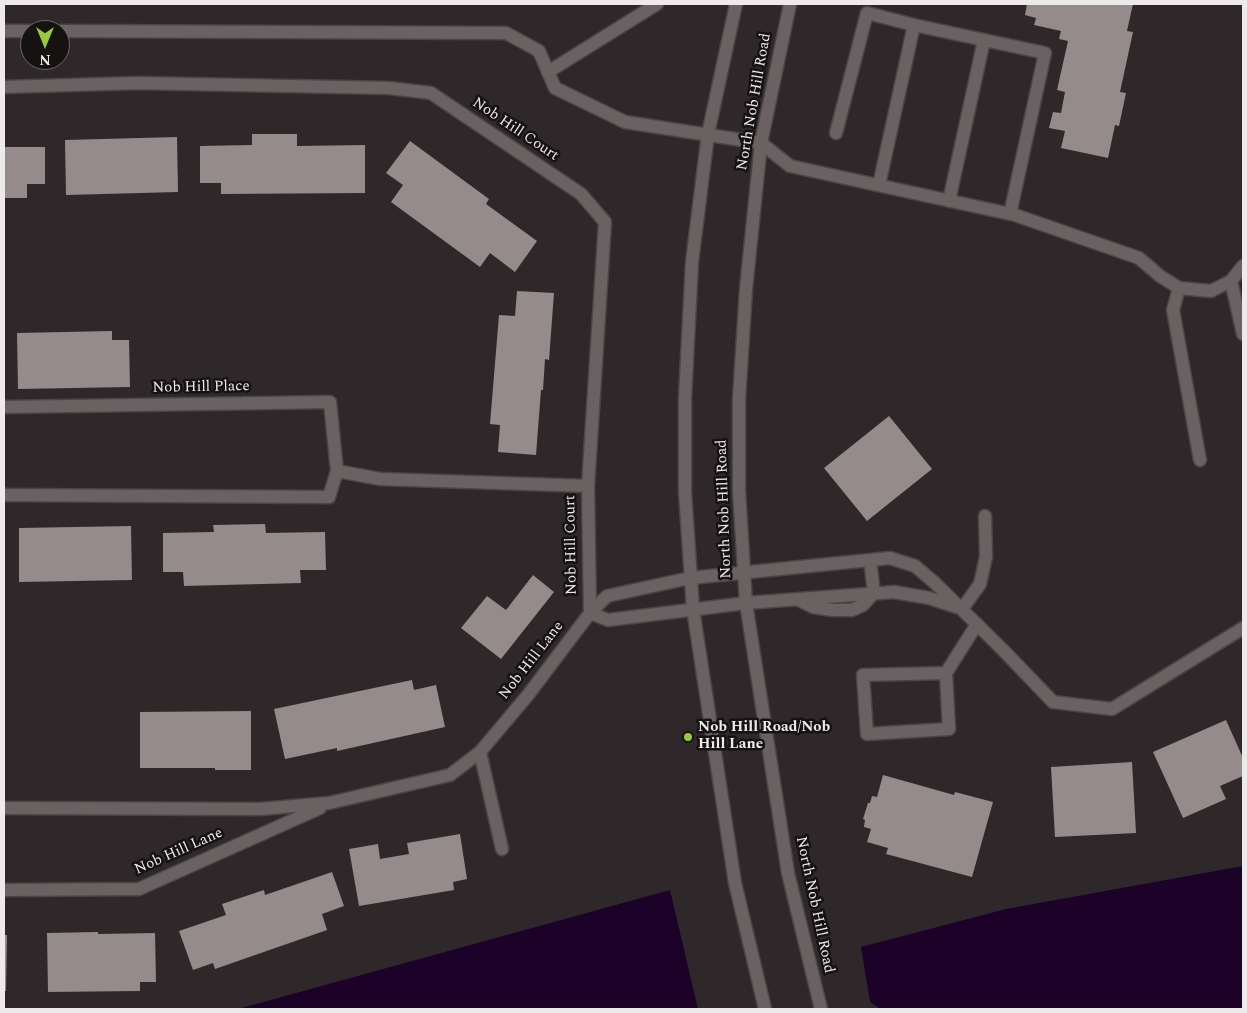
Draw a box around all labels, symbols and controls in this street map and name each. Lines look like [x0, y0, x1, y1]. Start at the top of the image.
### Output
north arrow [20, 20, 70, 70]
street label: North Nob Hill Road [734, 32, 776, 172]
text: N [39, 49, 51, 70]
street label: Nob Hill Court [468, 95, 562, 165]
street label: Nob Hill Place [152, 378, 250, 398]
street label: North Nob Hill Road [714, 439, 736, 579]
street label: Nob Hill Court [562, 495, 582, 595]
street label: Nob Hill Lane [496, 618, 568, 704]
place label: Nob Hill Road/Nob Hill Lane [698, 719, 830, 754]
marker: Nob Hill Road/Nob Hill Lane [682, 731, 694, 743]
street label: Nob Hill Lane [132, 825, 226, 879]
street label: North Nob Hill Road [791, 835, 837, 975]

